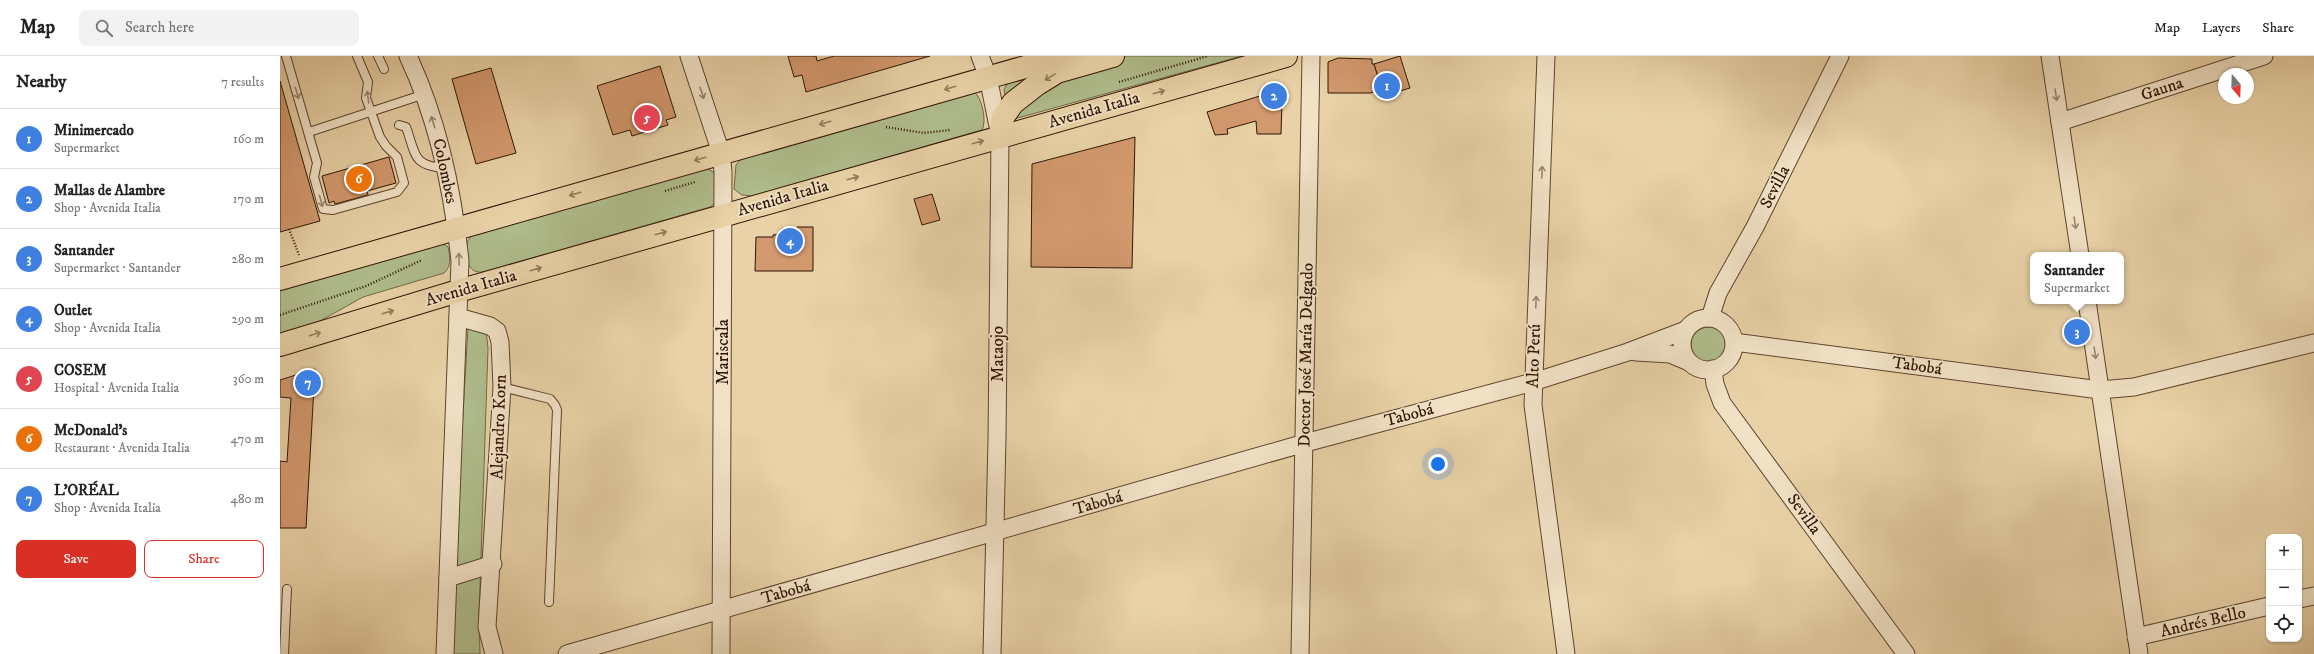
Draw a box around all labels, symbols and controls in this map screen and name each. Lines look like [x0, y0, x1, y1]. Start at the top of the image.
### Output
search box [79, 10, 359, 46]
text: Map [20, 16, 55, 39]
icon: search [93, 17, 115, 39]
text: Search here [125, 18, 194, 37]
text: Map [2154, 19, 2180, 37]
text: Layers [2202, 19, 2240, 37]
text: Share [2262, 19, 2294, 37]
north arrow [2218, 68, 2254, 104]
text: Nearby [16, 71, 66, 93]
pin: 1 [1374, 71, 1400, 101]
street label: Gauna [2138, 72, 2187, 106]
one-way arrow [1044, 73, 1056, 81]
text: 7 results [221, 74, 264, 90]
pin: 2 [1261, 81, 1287, 111]
one-way arrow [944, 84, 957, 92]
street label: Avenida Italia [1046, 86, 1143, 133]
one-way arrow [294, 87, 301, 100]
one-way arrow [698, 87, 706, 99]
one-way arrow [1152, 87, 1165, 95]
one-way arrow [2052, 88, 2060, 101]
one-way arrow [364, 91, 372, 104]
pin: 5 [634, 103, 660, 133]
one-way arrow [429, 115, 436, 128]
one-way arrow [819, 120, 832, 127]
text: Minimercado [54, 121, 134, 140]
text: 1 [27, 131, 31, 147]
text: 160 m [233, 131, 264, 147]
street label: Colombes [427, 136, 463, 206]
one-way arrow [972, 138, 985, 145]
text: Supermarket [54, 140, 120, 156]
one-way arrow [694, 155, 707, 163]
street label: Sevilla [1755, 161, 1795, 212]
pin: 6 [346, 164, 372, 194]
one-way arrow [1538, 166, 1545, 179]
street label: Avenida Italia [735, 174, 832, 221]
one-way arrow [847, 174, 860, 181]
text: Mallas de Alambre [54, 181, 165, 200]
text: 2 [26, 191, 32, 207]
text: 170 m [233, 191, 264, 207]
one-way arrow [569, 191, 582, 198]
one-way arrow [318, 194, 325, 207]
text: Shop · Avenida Italia [54, 200, 161, 216]
one-way arrow [2071, 216, 2079, 229]
pin: 4 [777, 226, 803, 256]
one-way arrow [654, 229, 667, 236]
text: Santander [54, 241, 114, 260]
text: 3 [27, 251, 31, 267]
text: 280 m [232, 251, 264, 267]
popup [2030, 252, 2124, 304]
one-way arrow [455, 253, 463, 266]
text: Supermarket · Santander [54, 260, 181, 276]
text: Santander [2044, 261, 2104, 280]
street label: Doctor José María Delgado [1293, 263, 1319, 447]
street label: Avenida Italia [423, 264, 520, 311]
one-way arrow [529, 265, 542, 272]
text: Supermarket [2044, 280, 2110, 296]
one-way arrow [1532, 296, 1540, 309]
text: Outlet [54, 301, 92, 320]
one-way arrow [381, 308, 394, 315]
text: 4 [25, 311, 33, 327]
text: 290 m [232, 311, 264, 327]
pin: 3 [2064, 317, 2090, 347]
street label: Mariscala [712, 318, 734, 385]
text: Shop · Avenida Italia [54, 320, 161, 336]
street label: Alto Perú [1522, 323, 1546, 389]
street label: Mataojo [987, 326, 1009, 382]
one-way arrow [309, 330, 322, 337]
one-way arrow [2091, 346, 2099, 359]
street label: Tabobá [1891, 352, 1944, 380]
text: COSEM [54, 361, 107, 380]
pin: 7 [295, 368, 321, 398]
text: 5 [26, 371, 32, 387]
text: 360 m [233, 371, 264, 387]
street label: Alejandro Korn [486, 374, 512, 480]
text: Hospital · Avenida Italia [54, 380, 179, 396]
street label: Tabobá [1382, 398, 1437, 432]
text: McDonald's [54, 421, 127, 440]
text: 6 [26, 431, 32, 447]
text: 470 m [231, 431, 264, 447]
text: Restaurant · Avenida Italia [54, 440, 190, 456]
your location [1428, 454, 1448, 474]
text: L'ORÉAL [54, 481, 119, 500]
street label: Tabobá [1071, 485, 1126, 520]
street label: Sevilla [1782, 489, 1827, 539]
text: 7 [26, 491, 32, 507]
text: 480 m [230, 491, 264, 507]
text: Shop · Avenida Italia [54, 500, 161, 516]
map controls [2266, 534, 2302, 642]
button: + [2266, 534, 2302, 570]
button: Save [16, 540, 136, 578]
button: Share [144, 540, 264, 578]
button: − [2266, 570, 2302, 606]
street label: Tabobá [759, 574, 814, 609]
street label: Andrés Bello [2158, 601, 2248, 643]
button: locate [2266, 606, 2302, 642]

